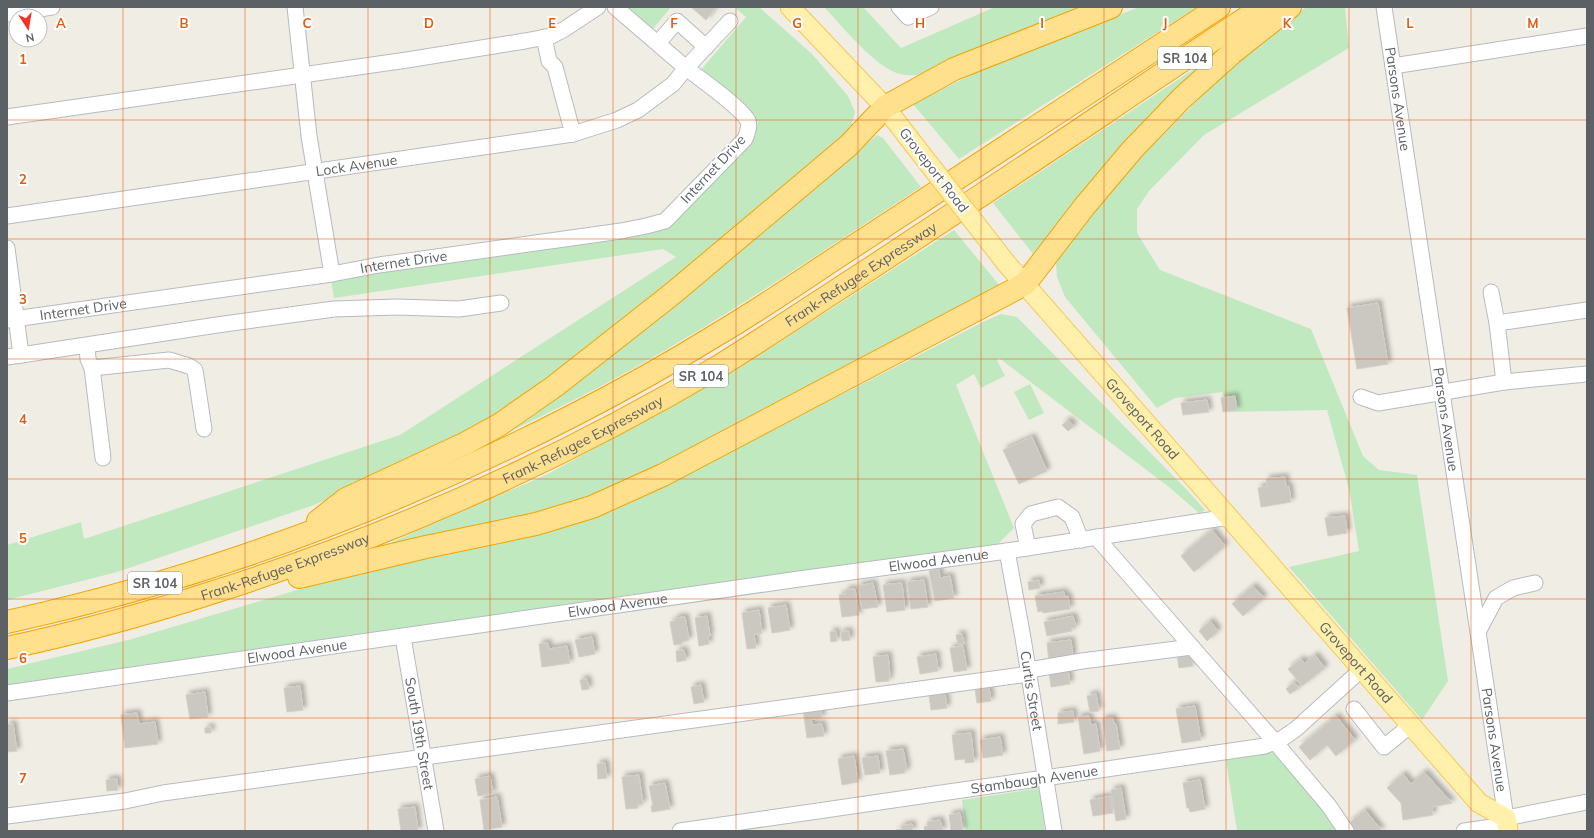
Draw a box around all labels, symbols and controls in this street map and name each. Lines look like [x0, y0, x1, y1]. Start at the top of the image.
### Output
north arrow [8, 8, 48, 48]
text: A [56, 15, 66, 31]
text: B [180, 15, 189, 31]
text: C [303, 15, 312, 31]
text: D [424, 15, 434, 31]
text: E [548, 15, 556, 31]
text: F [670, 15, 678, 31]
text: G [792, 15, 802, 31]
text: H [915, 15, 925, 31]
text: I [1040, 15, 1044, 31]
text: J [1163, 15, 1167, 31]
text: K [1283, 15, 1293, 31]
text: L [1406, 15, 1414, 31]
text: M [1527, 15, 1539, 31]
text: N [25, 30, 36, 45]
street label: Parsons Avenue [1381, 46, 1415, 152]
road number: SR 104 [1158, 47, 1212, 69]
text: 1 [19, 51, 27, 67]
street label: Groveport Road [895, 124, 973, 216]
street label: Internet Drive [677, 131, 749, 207]
street label: Lock Avenue [314, 151, 398, 180]
text: 2 [19, 171, 27, 187]
street label: Frank-Refugee Expressway [782, 218, 941, 331]
street label: Internet Drive [359, 247, 448, 277]
text: 3 [19, 291, 27, 307]
street label: Internet Drive [39, 294, 128, 324]
road number: SR 104 [674, 365, 728, 387]
street label: Parsons Avenue [1429, 366, 1463, 473]
street label: Groveport Road [1102, 374, 1183, 463]
street label: Frank-Refugee Expressway [500, 391, 667, 488]
text: 4 [19, 411, 27, 427]
street label: Frank-Refugee Expressway [198, 529, 373, 605]
text: 5 [19, 530, 27, 546]
street label: Elwood Avenue [888, 545, 990, 576]
road number: SR 104 [128, 572, 182, 594]
street label: Elwood Avenue [567, 589, 669, 621]
street label: Groveport Road [1315, 618, 1397, 707]
street label: Elwood Avenue [246, 635, 348, 667]
text: 6 [19, 650, 27, 666]
street label: Curtis Street [1016, 650, 1047, 732]
street label: South 19th Street [401, 676, 438, 791]
street label: Parsons Avenue [1478, 687, 1511, 793]
street label: Stambaugh Avenue [969, 761, 1099, 798]
text: 7 [19, 770, 27, 786]

